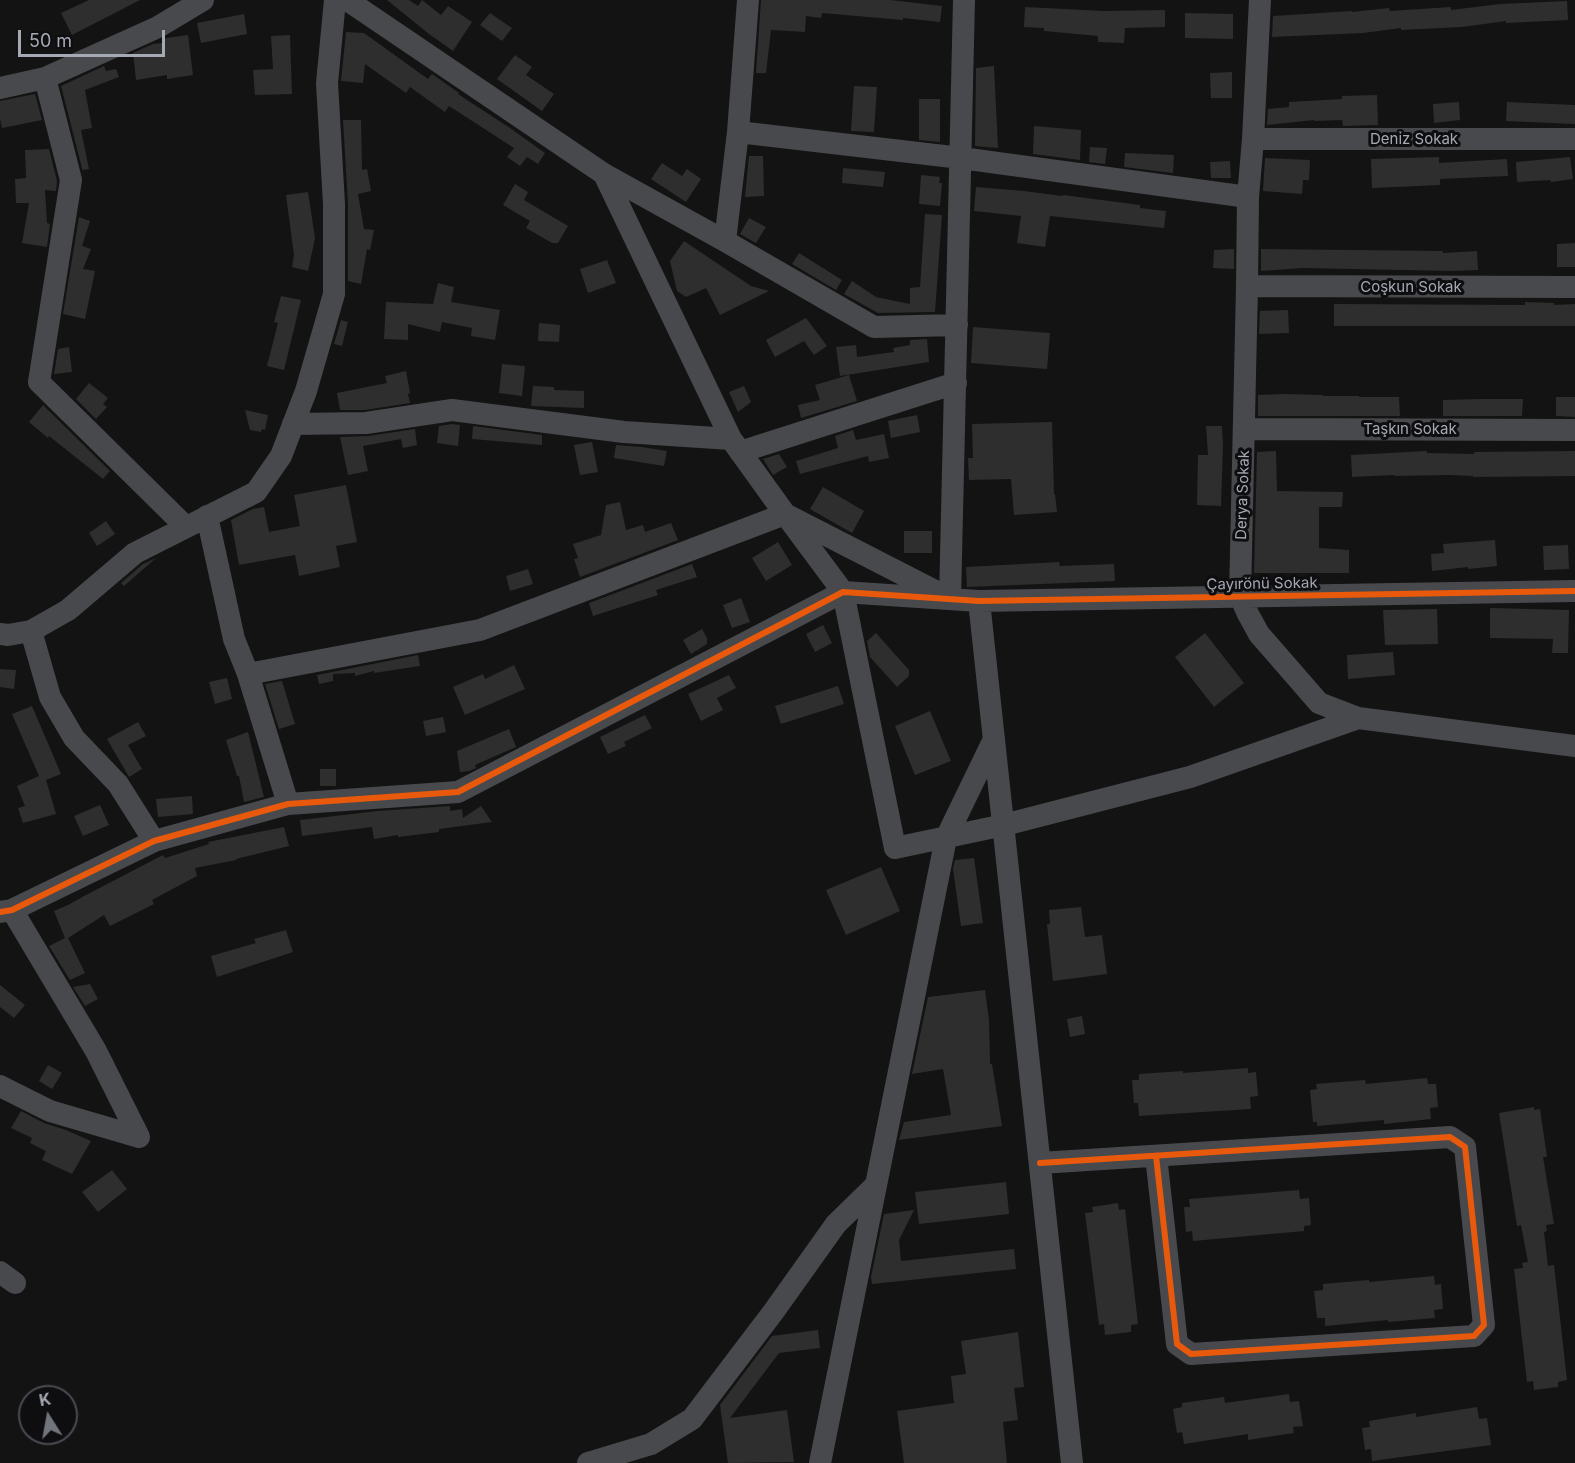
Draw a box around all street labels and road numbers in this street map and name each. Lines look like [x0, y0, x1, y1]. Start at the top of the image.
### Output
street label: Deniz Sokak [1370, 130, 1458, 148]
street label: Coşkun Sokak [1360, 278, 1462, 296]
street label: Taşkın Sokak [1363, 420, 1457, 438]
street label: Derya Sokak [1232, 450, 1254, 540]
street label: Çayırönü Sokak [1206, 574, 1318, 594]

